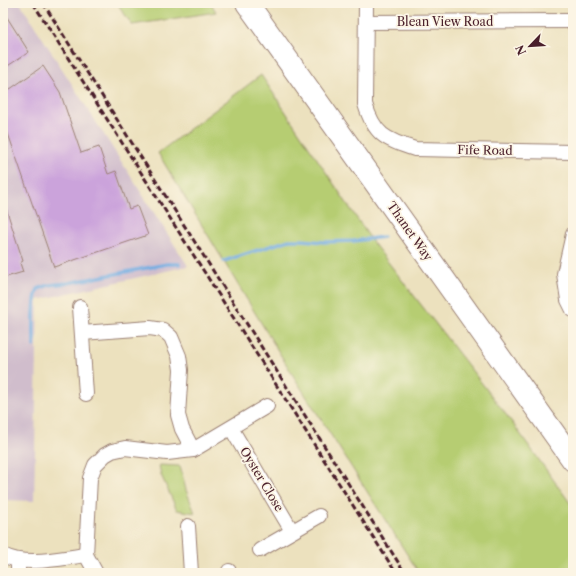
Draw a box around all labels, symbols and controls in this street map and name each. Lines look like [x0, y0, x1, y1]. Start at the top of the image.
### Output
street label: Blean View Road [397, 14, 494, 29]
north arrow [510, 26, 550, 66]
text: N [512, 43, 529, 58]
street label: Fife Road [457, 142, 513, 158]
street label: Thanet Way [384, 199, 436, 264]
street label: Oyster Close [237, 444, 287, 514]

